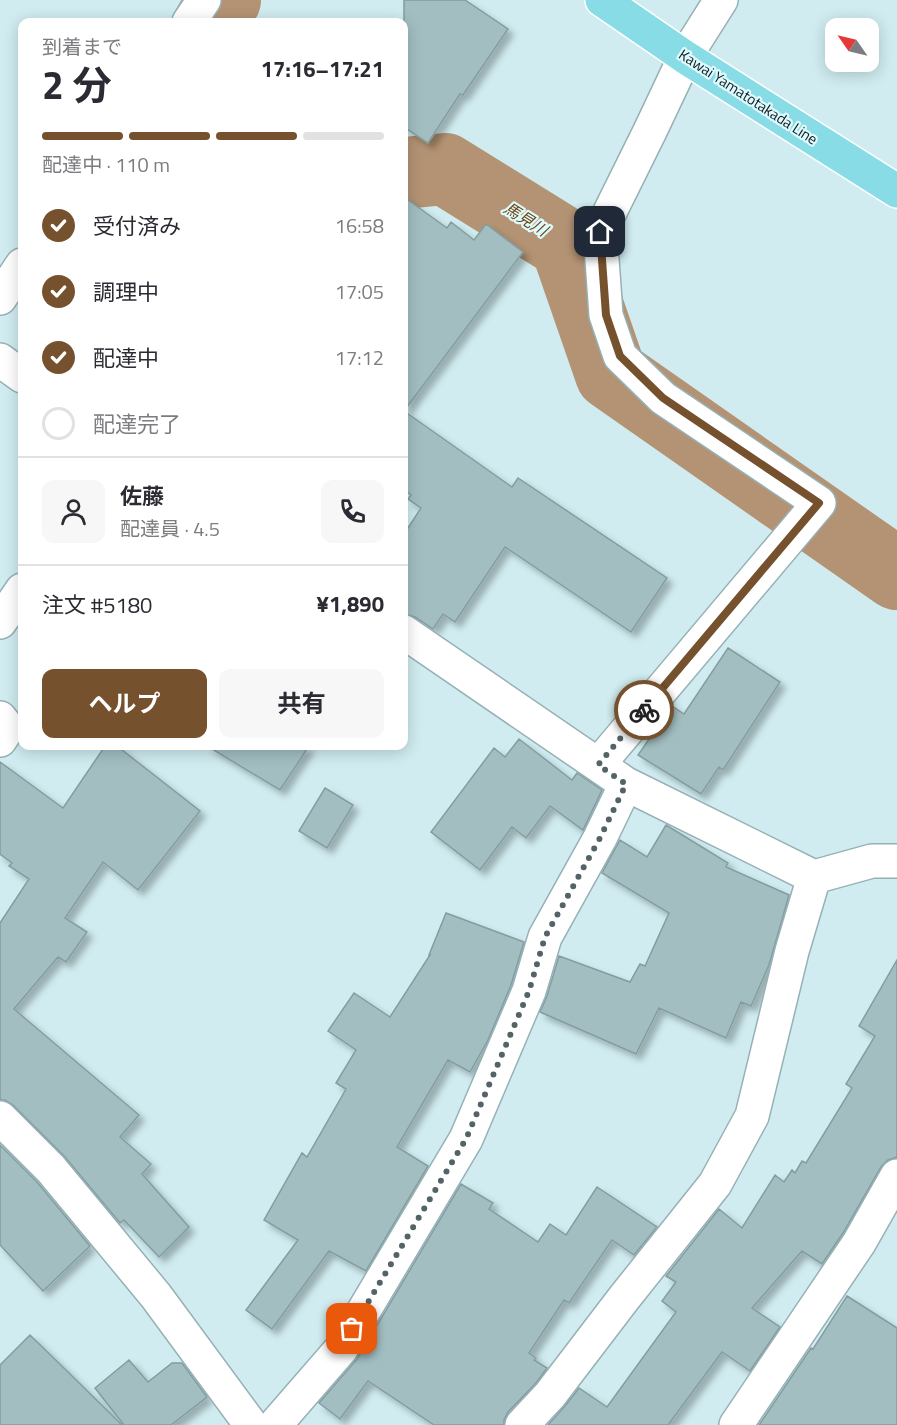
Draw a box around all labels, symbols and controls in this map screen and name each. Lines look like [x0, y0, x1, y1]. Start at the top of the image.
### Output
north arrow [825, 18, 879, 72]
map controls [825, 18, 879, 72]
text: 到着まで [42, 31, 122, 62]
street label: Kawai Yamatotakada Line [674, 43, 822, 150]
text: 17:16–17:21 [261, 52, 384, 86]
text: 2 分 [42, 55, 111, 114]
text: 配達中 · 110 m [42, 149, 170, 180]
water label: 馬見川 [499, 196, 554, 243]
pin [574, 206, 625, 257]
icon: check [42, 209, 75, 242]
text: 受付済み [93, 209, 181, 243]
text: 16:58 [335, 210, 384, 241]
icon: home [583, 215, 616, 248]
icon: check [42, 275, 75, 308]
text: 調理中 [93, 275, 159, 309]
text: 17:05 [335, 276, 384, 307]
icon: check [42, 341, 75, 374]
text: 配達中 [93, 341, 159, 375]
text: 17:12 [335, 342, 384, 373]
text: 配達完了 [93, 407, 181, 441]
text: 佐藤 [120, 479, 164, 513]
button: person [42, 480, 105, 543]
button: phone [321, 480, 384, 543]
text: 配達員 · 4.5 [120, 513, 220, 544]
text: ¥1,890 [317, 587, 384, 621]
text: 注文 #5180 [42, 588, 152, 622]
button: ヘルプ [42, 669, 207, 738]
button: 共有 [219, 669, 384, 738]
courier [614, 680, 674, 740]
icon: bike [628, 694, 661, 727]
pin [326, 1303, 377, 1354]
icon: bag [335, 1312, 368, 1345]

